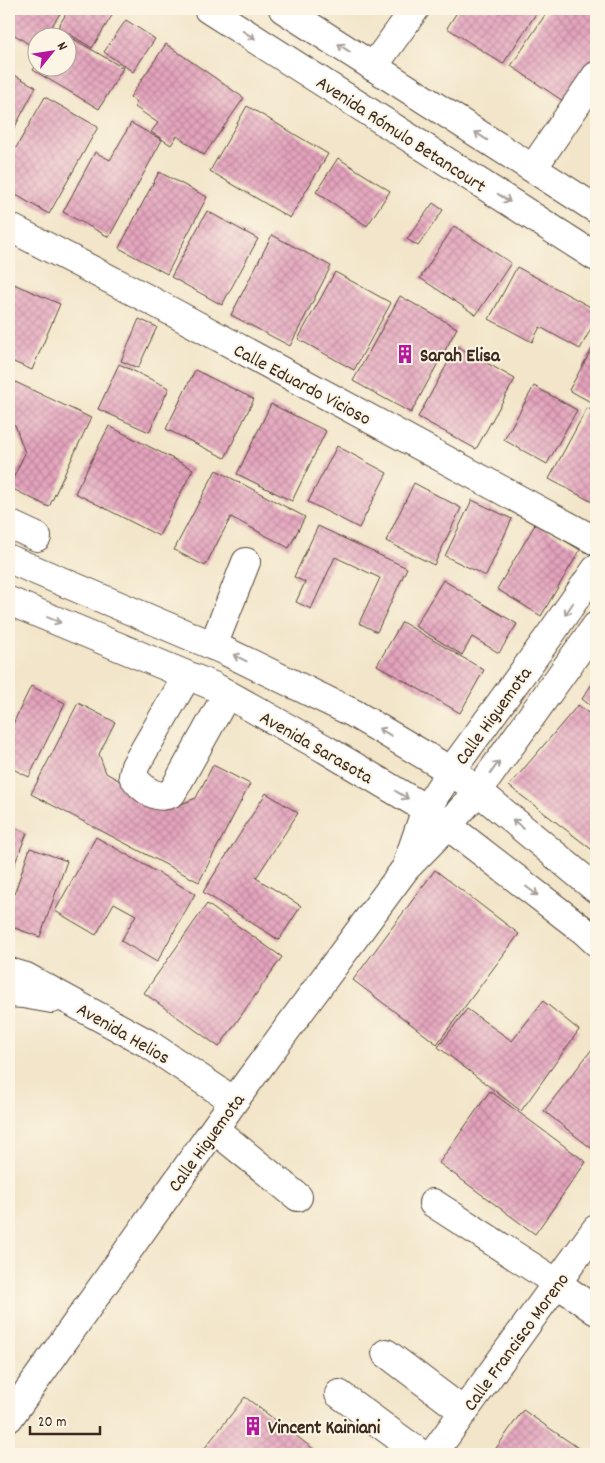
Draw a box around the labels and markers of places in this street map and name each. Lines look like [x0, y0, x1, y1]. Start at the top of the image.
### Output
building icon: Sarah Elisa [394, 343, 416, 365]
place label: Sarah Elisa [420, 344, 501, 371]
building icon: Vincent Kainiani [242, 1415, 264, 1437]
place label: Vincent Kainiani [268, 1416, 381, 1443]

